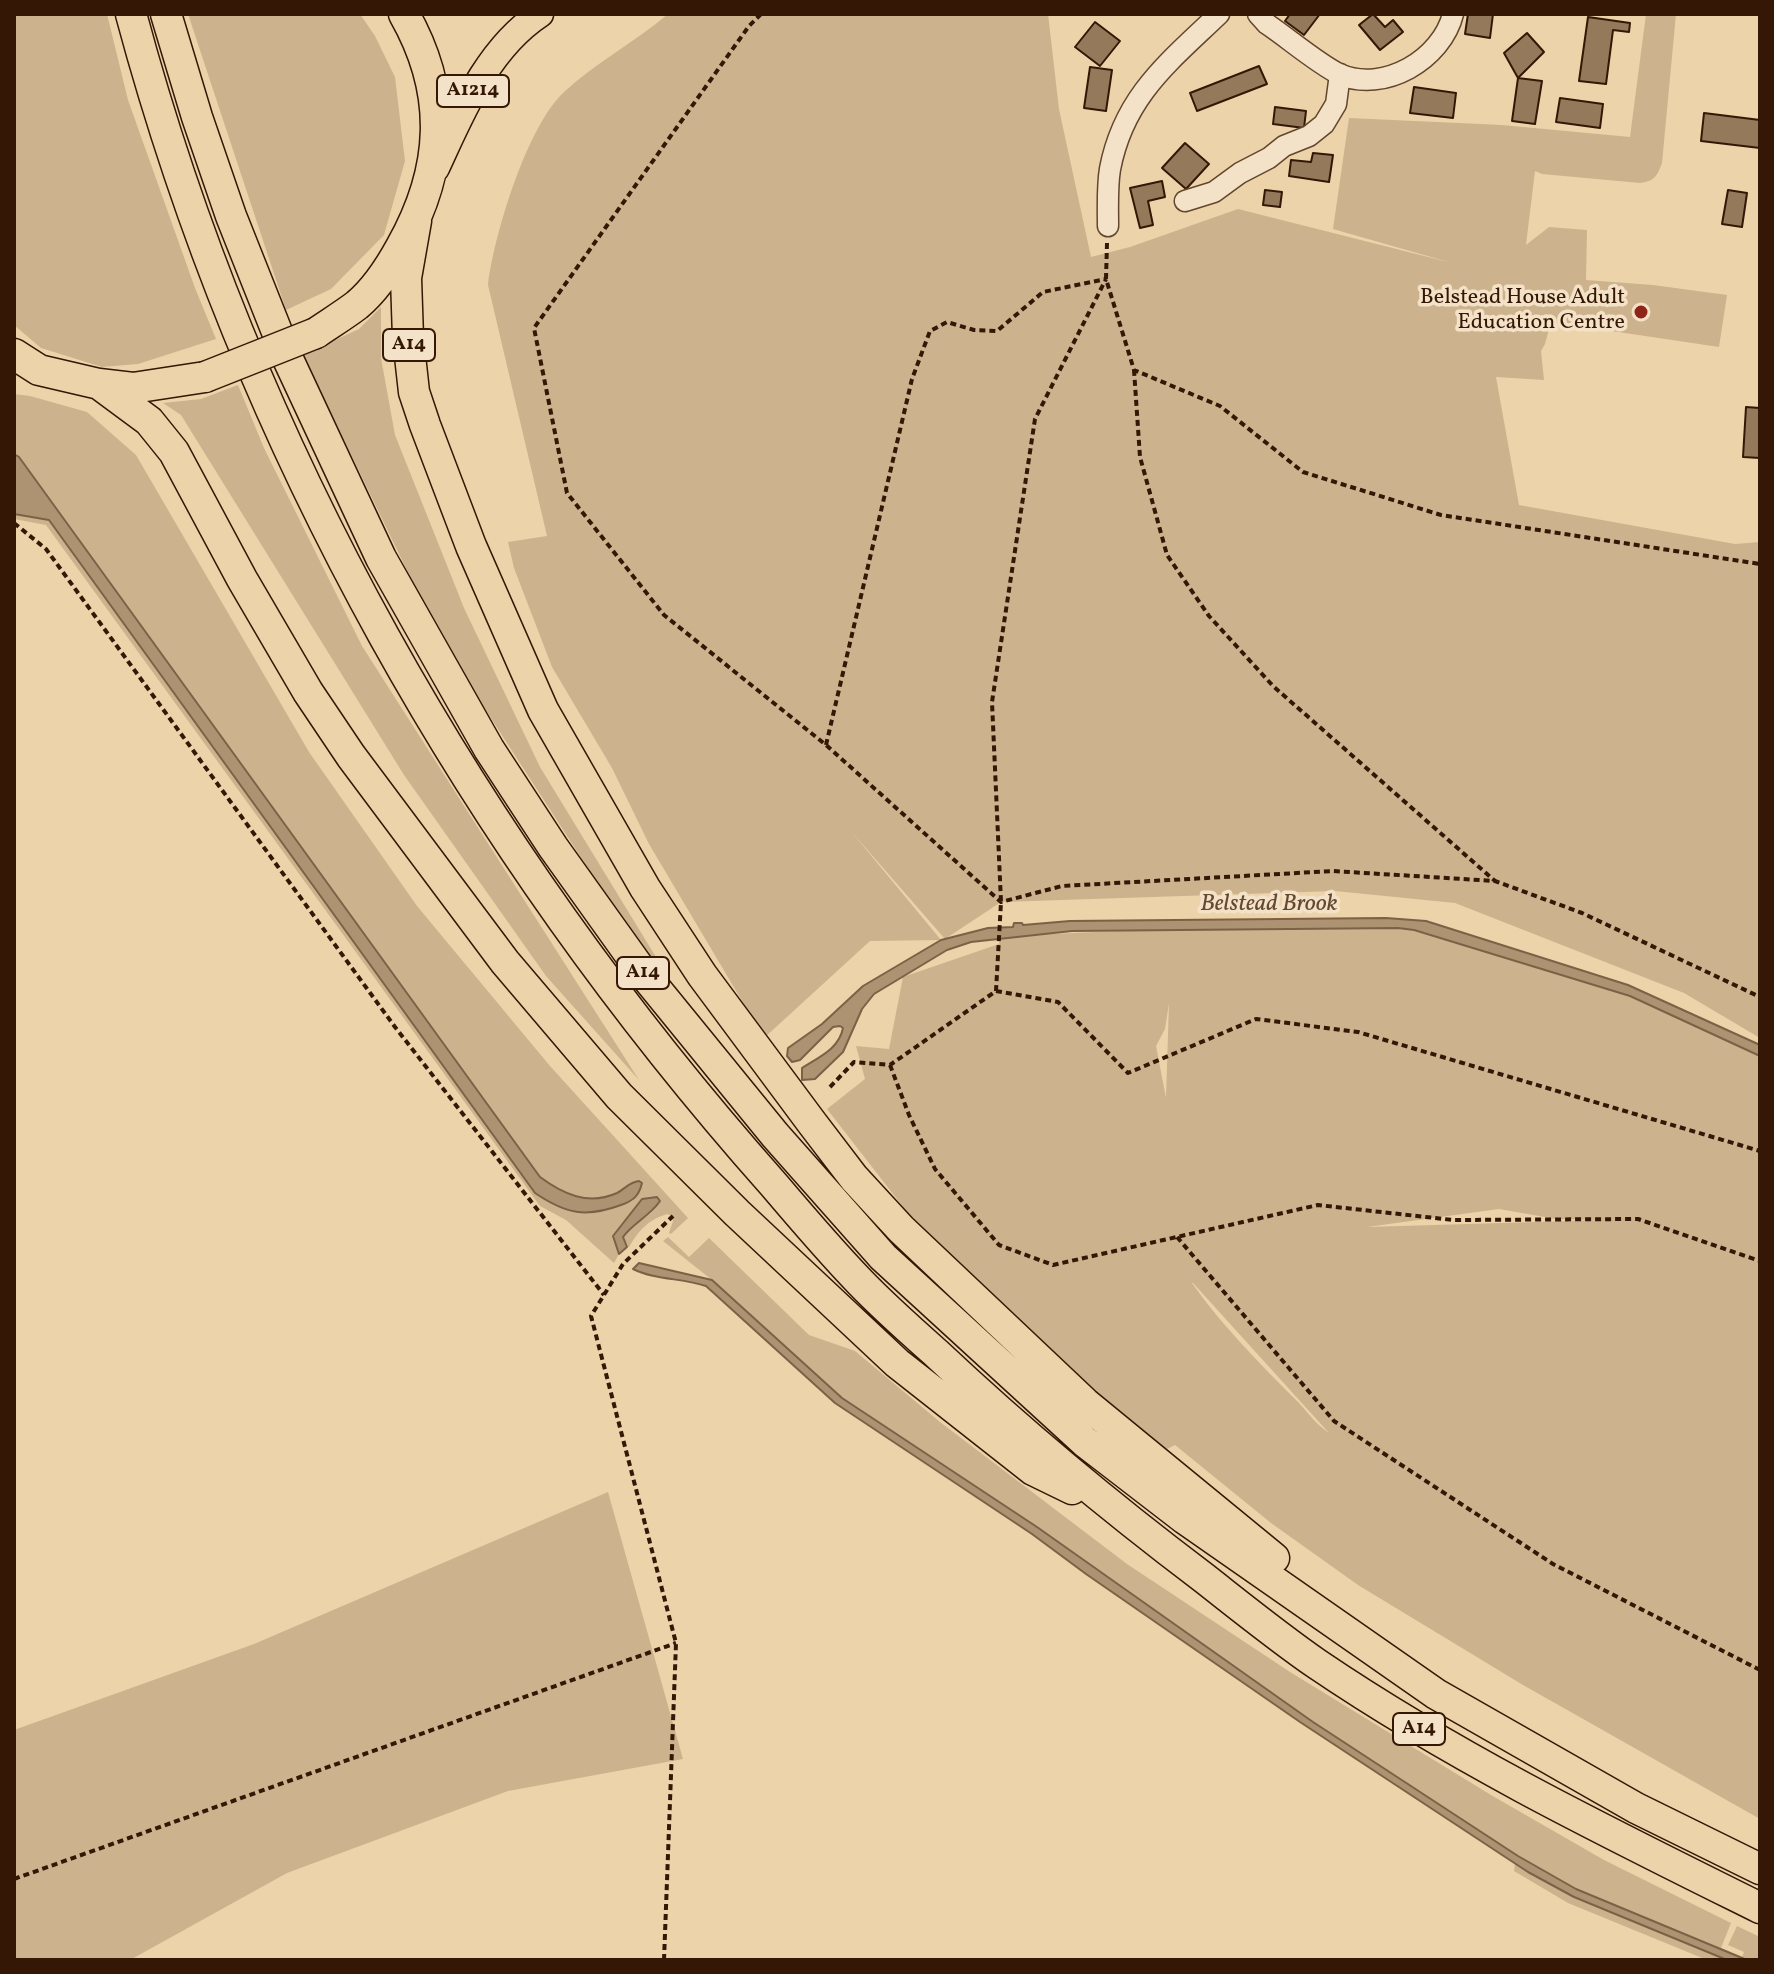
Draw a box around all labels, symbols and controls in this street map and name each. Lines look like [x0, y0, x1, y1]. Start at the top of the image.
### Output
road number: A1214 [437, 75, 509, 107]
place label: Belstead House Adult Education Centre [1420, 286, 1625, 338]
marker: Belstead House Adult Education Centre [1632, 303, 1650, 321]
road number: A14 [383, 329, 435, 361]
water label: Belstead Brook [1200, 892, 1338, 920]
road number: A14 [617, 957, 669, 989]
road number: A14 [1393, 1713, 1445, 1745]

